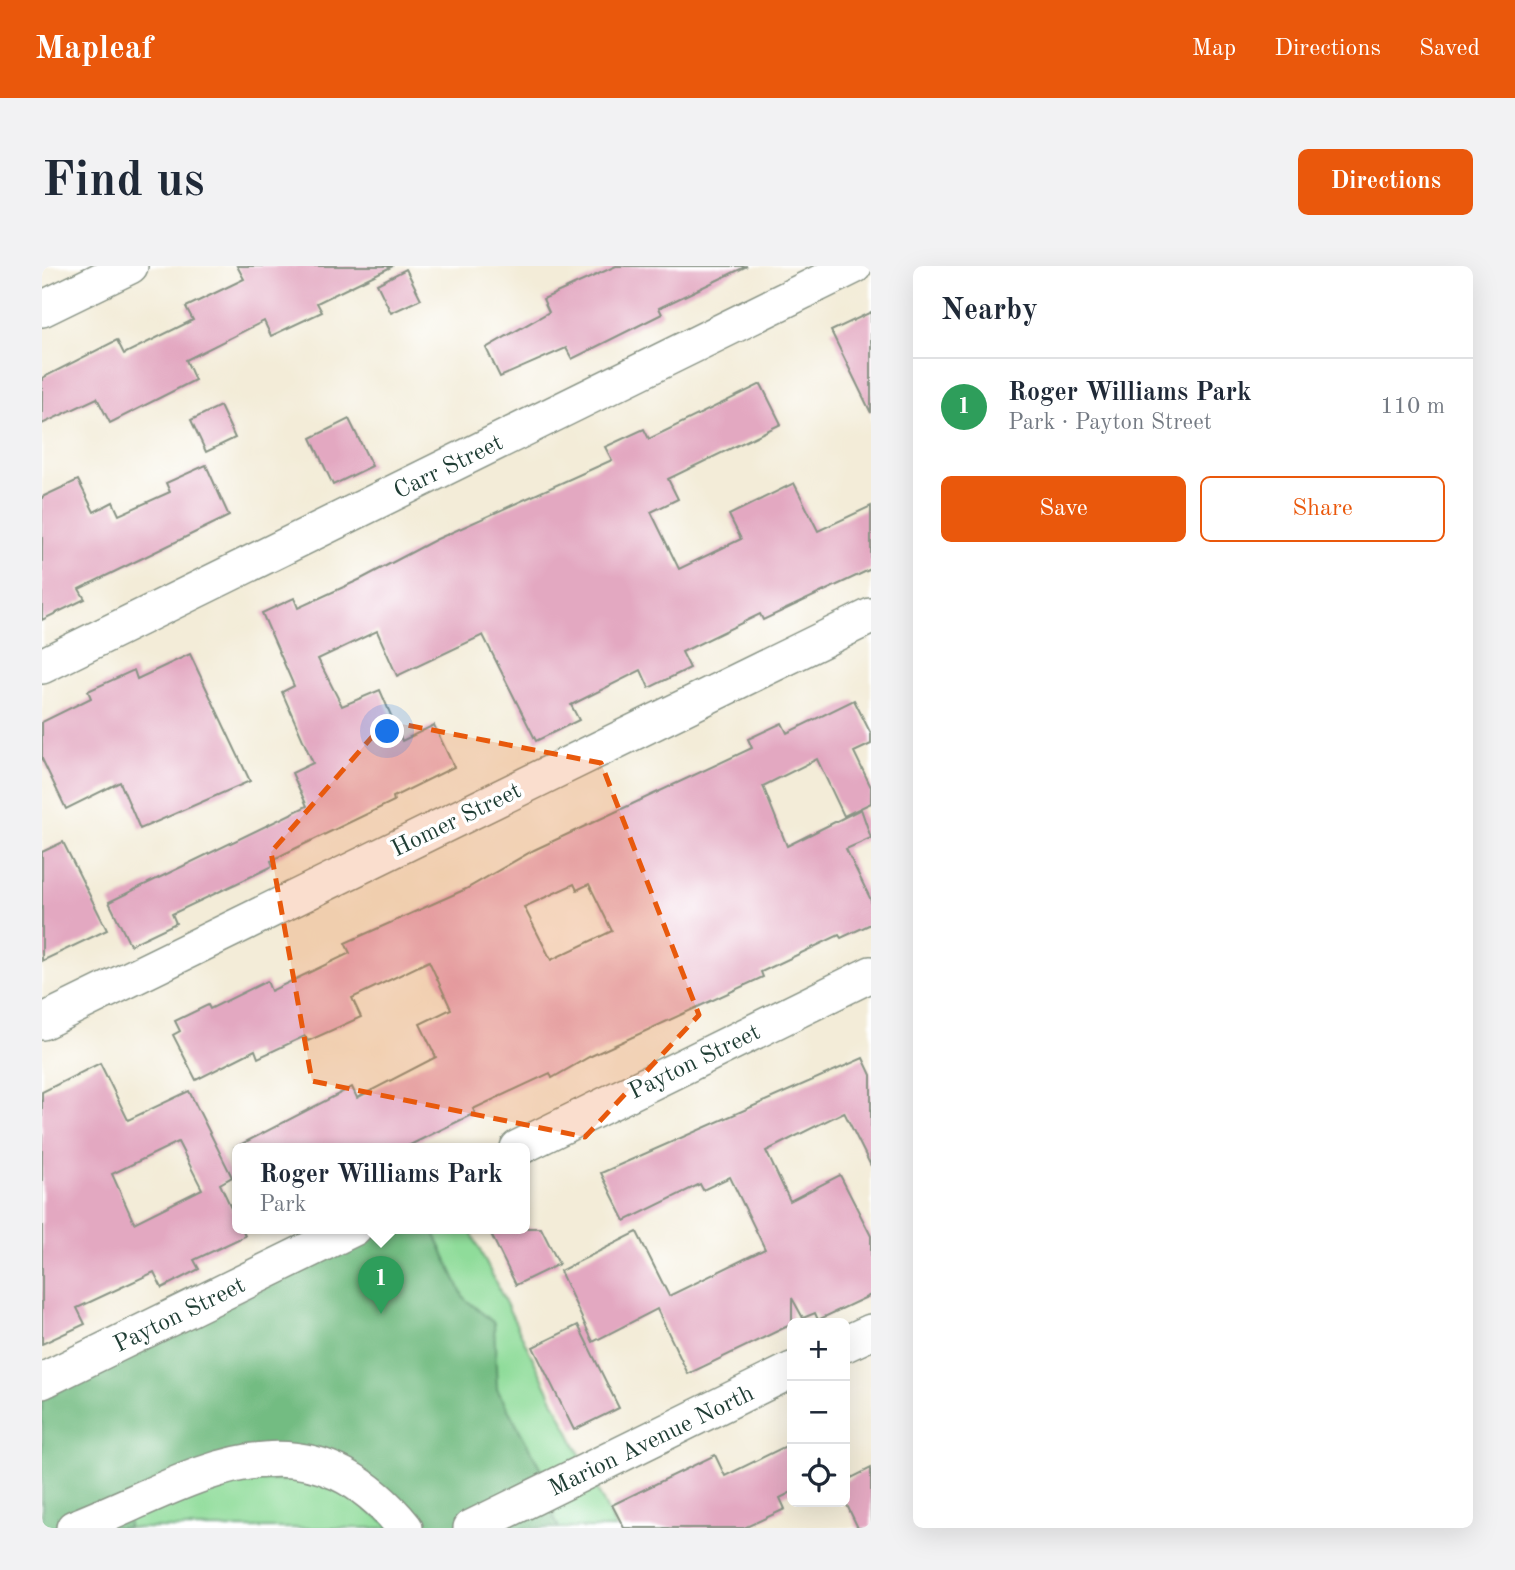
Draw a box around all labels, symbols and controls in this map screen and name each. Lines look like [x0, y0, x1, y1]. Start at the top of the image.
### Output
text: Mapleaf [35, 33, 153, 66]
text: Map [1192, 37, 1236, 61]
text: Directions [1274, 37, 1381, 61]
text: Saved [1419, 37, 1480, 61]
button: Directions [1298, 149, 1473, 215]
text: Find us [42, 158, 205, 207]
text: Nearby [941, 296, 1038, 326]
text: Roger Williams Park [1008, 380, 1252, 406]
text: 1 [957, 395, 971, 418]
text: 110 m [1380, 395, 1445, 418]
text: Park · Payton Street [1008, 411, 1212, 434]
street label: Carr Street [391, 431, 507, 504]
button: Save [941, 476, 1186, 542]
button: Share [1200, 476, 1445, 542]
your location [370, 714, 404, 748]
street label: Homer Street [388, 779, 526, 863]
street label: Payton Street [625, 1021, 764, 1105]
popup [232, 1143, 530, 1234]
text: Roger Williams Park [259, 1162, 503, 1188]
text: Park [259, 1193, 307, 1216]
pin: 1 [358, 1256, 404, 1314]
street label: Payton Street [110, 1274, 249, 1358]
map controls [787, 1318, 850, 1507]
button: + [787, 1318, 850, 1381]
button: − [787, 1381, 850, 1444]
street label: Marion Avenue North [546, 1382, 758, 1502]
button: locate [787, 1444, 850, 1507]

